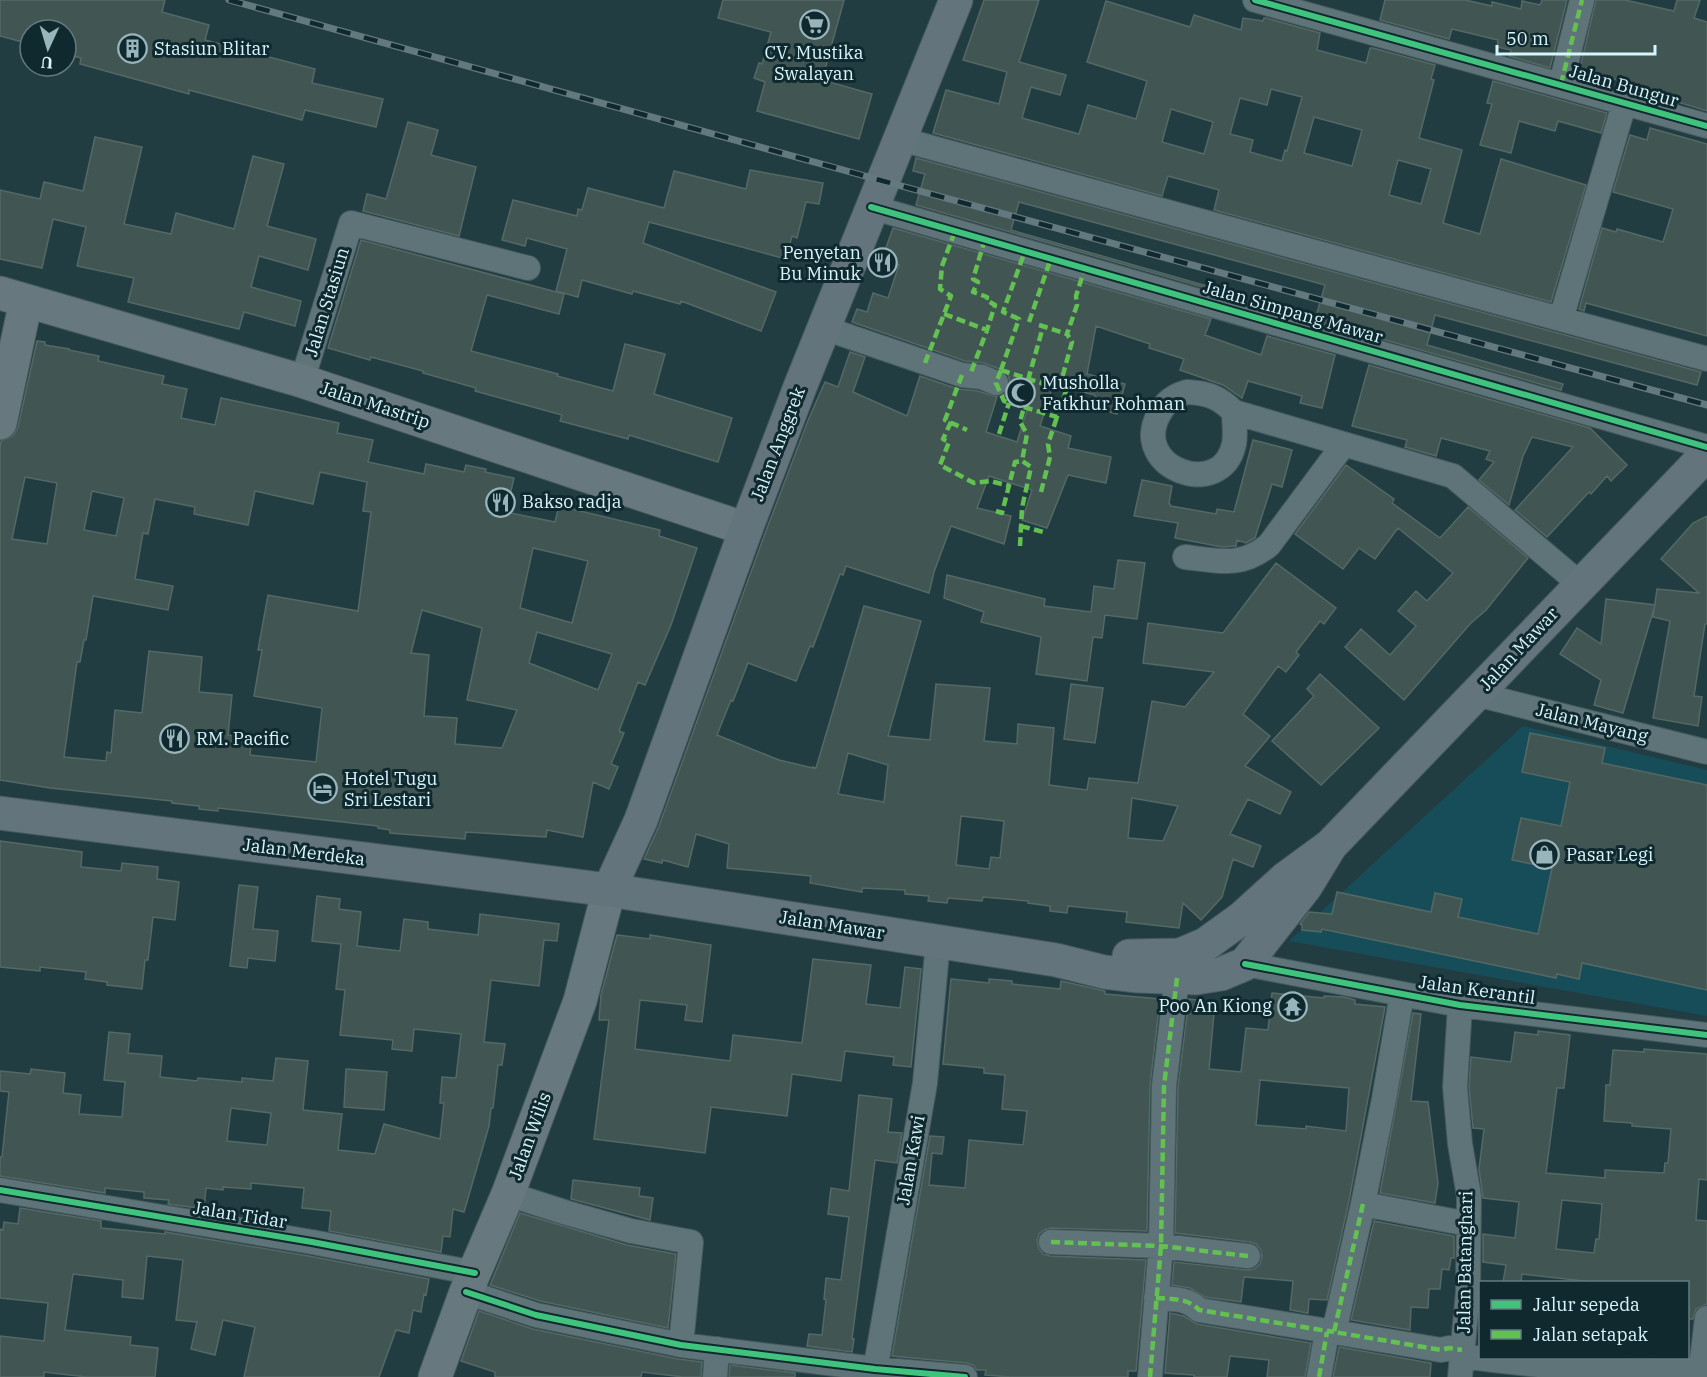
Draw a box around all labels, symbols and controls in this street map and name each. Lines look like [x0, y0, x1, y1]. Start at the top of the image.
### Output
supermarket icon: CV. Mustika Swalayan [798, 8, 830, 40]
north arrow [18, 18, 78, 78]
scale bar [1497, 18, 1654, 56]
text: 50 m [1506, 27, 1549, 50]
building icon: Stasiun Blitar [117, 33, 149, 65]
place label: Stasiun Blitar [154, 37, 269, 60]
place label: CV. Mustika Swalayan [764, 41, 864, 85]
text: U [40, 53, 54, 73]
street label: Jalan Bungur [1567, 59, 1681, 112]
place label: Penyetan Bu Minuk [779, 241, 861, 285]
street label: Jalan Stasiun [299, 245, 354, 359]
restaurant icon: Penyetan Bu Minuk [866, 247, 898, 279]
street label: Jalan Simpang Mawar [1201, 275, 1386, 348]
place label: Musholla Fatkhur Rohman [1042, 371, 1185, 415]
street label: Jalan Mastrip [317, 376, 433, 433]
mosque icon: Musholla Fatkhur Rohman [1005, 377, 1037, 409]
street label: Jalan Anggrek [745, 383, 810, 504]
restaurant icon: Bakso radja [485, 486, 517, 518]
place label: Bakso radja [522, 490, 622, 513]
street label: Jalan Mawar [1474, 602, 1563, 695]
street label: Jalan Mayang [1534, 697, 1651, 748]
restaurant icon: RM. Pacific [159, 723, 191, 755]
place label: RM. Pacific [196, 727, 289, 750]
place label: Hotel Tugu Sri Lestari [344, 767, 437, 811]
hotel icon: Hotel Tugu Sri Lestari [307, 773, 339, 805]
street label: Jalan Merdeka [242, 833, 367, 870]
shop icon: Pasar Legi [1529, 839, 1561, 871]
place label: Pasar Legi [1566, 843, 1654, 866]
street label: Jalan Mawar [778, 905, 886, 944]
street label: Jalan Kerantil [1417, 970, 1537, 1009]
temple icon: Poo An Kiong [1277, 990, 1309, 1022]
place label: Poo An Kiong [1159, 994, 1272, 1017]
street label: Jalan Wilis [503, 1089, 556, 1183]
street label: Jalan Kawi [891, 1113, 930, 1207]
street label: Jalan Batanghari [1452, 1190, 1477, 1334]
street label: Jalan Tidar [191, 1196, 289, 1233]
legend [1479, 1281, 1689, 1359]
text: Jalur sepeda [1533, 1293, 1640, 1316]
text: Jalan setapak [1533, 1323, 1649, 1346]

